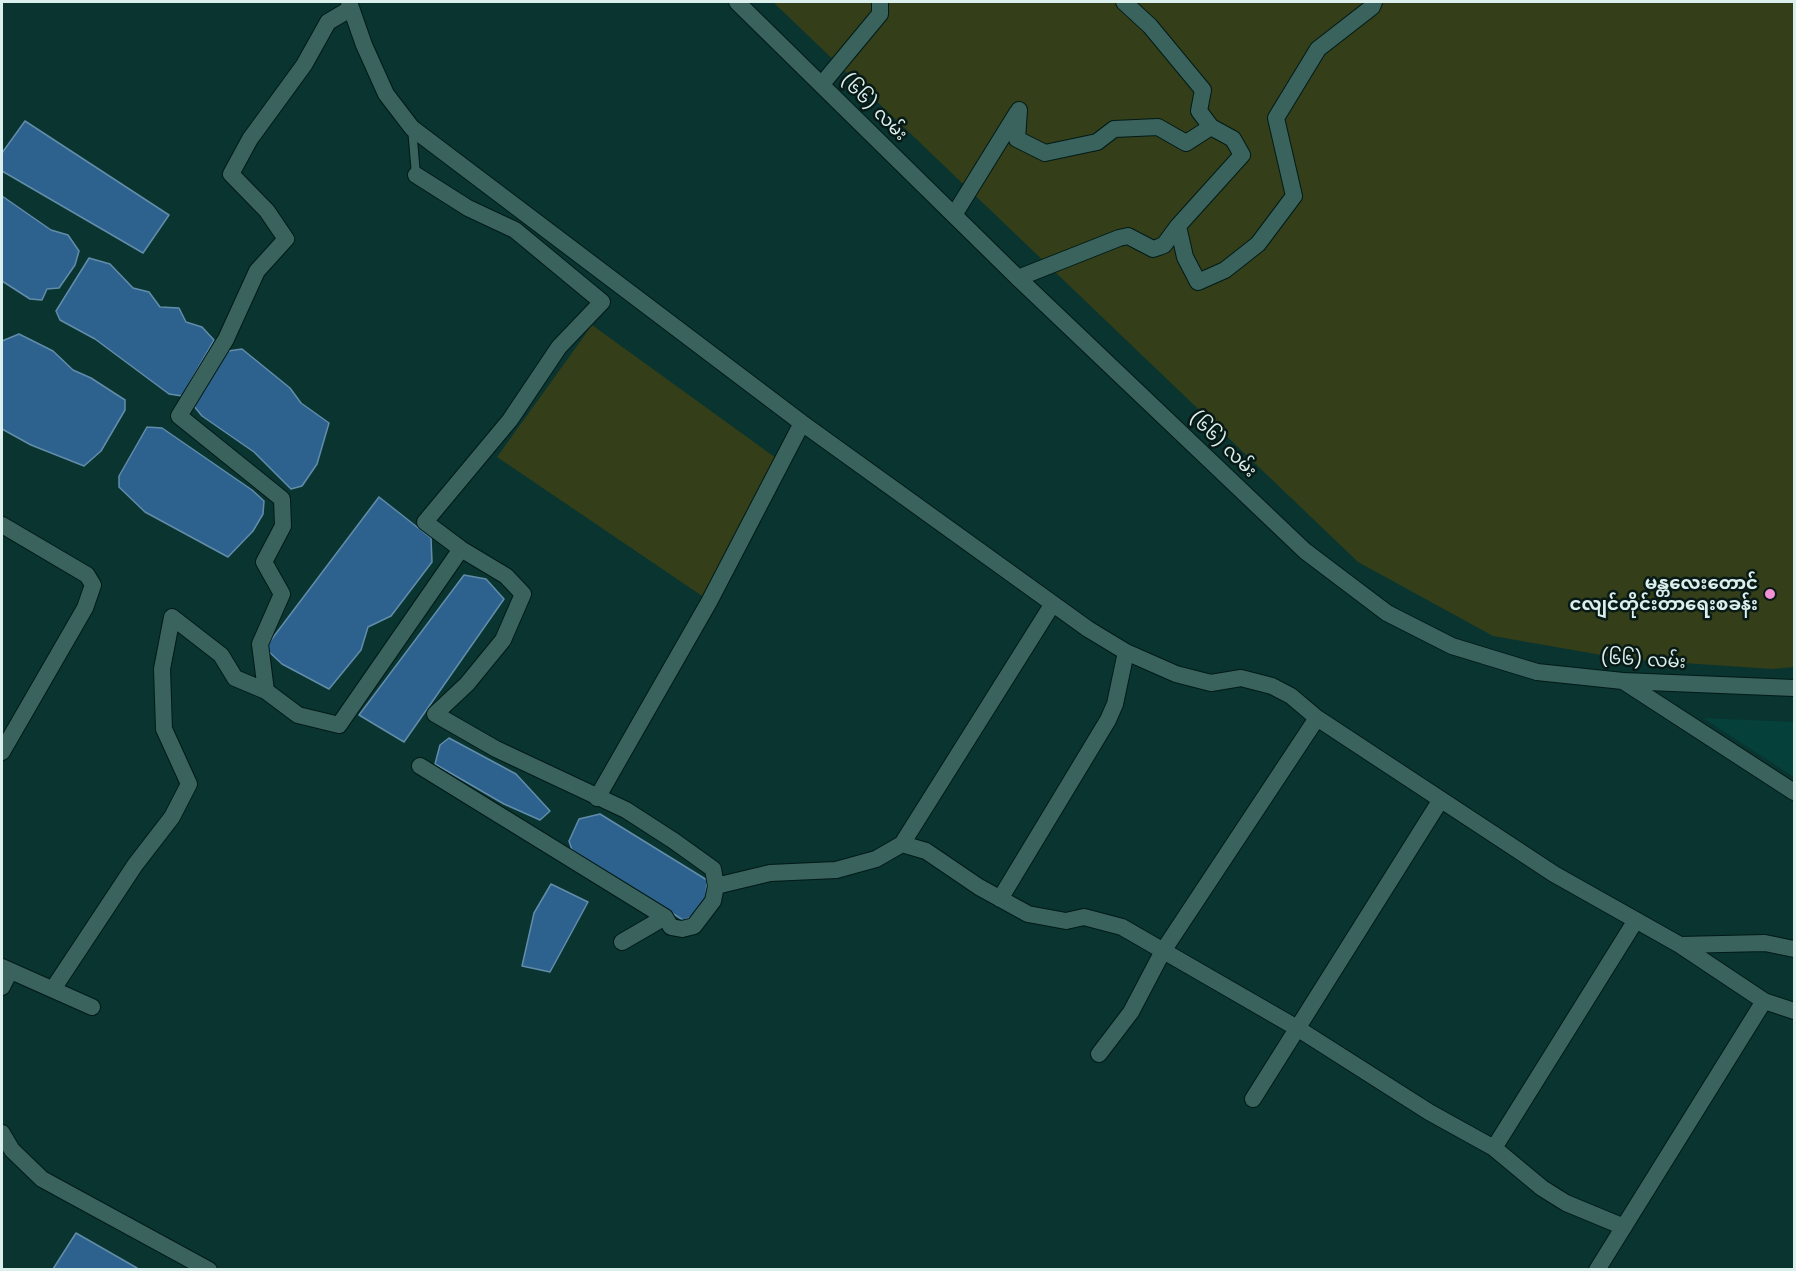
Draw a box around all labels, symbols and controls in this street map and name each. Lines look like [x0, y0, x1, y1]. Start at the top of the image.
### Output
street label: (၆၆) လမ်း [835, 70, 911, 146]
street label: (၆၆) လမ်း [1184, 407, 1260, 483]
place label: မန္တလေးတောင် ငလျင်တိုင်းတာရေးစခန်း [1570, 573, 1758, 616]
marker: မန္တလေးတောင် ငလျင်တိုင်းတာရေးစခန်း [1763, 587, 1777, 601]
street label: (၆၆) လမ်း [1600, 648, 1686, 674]

